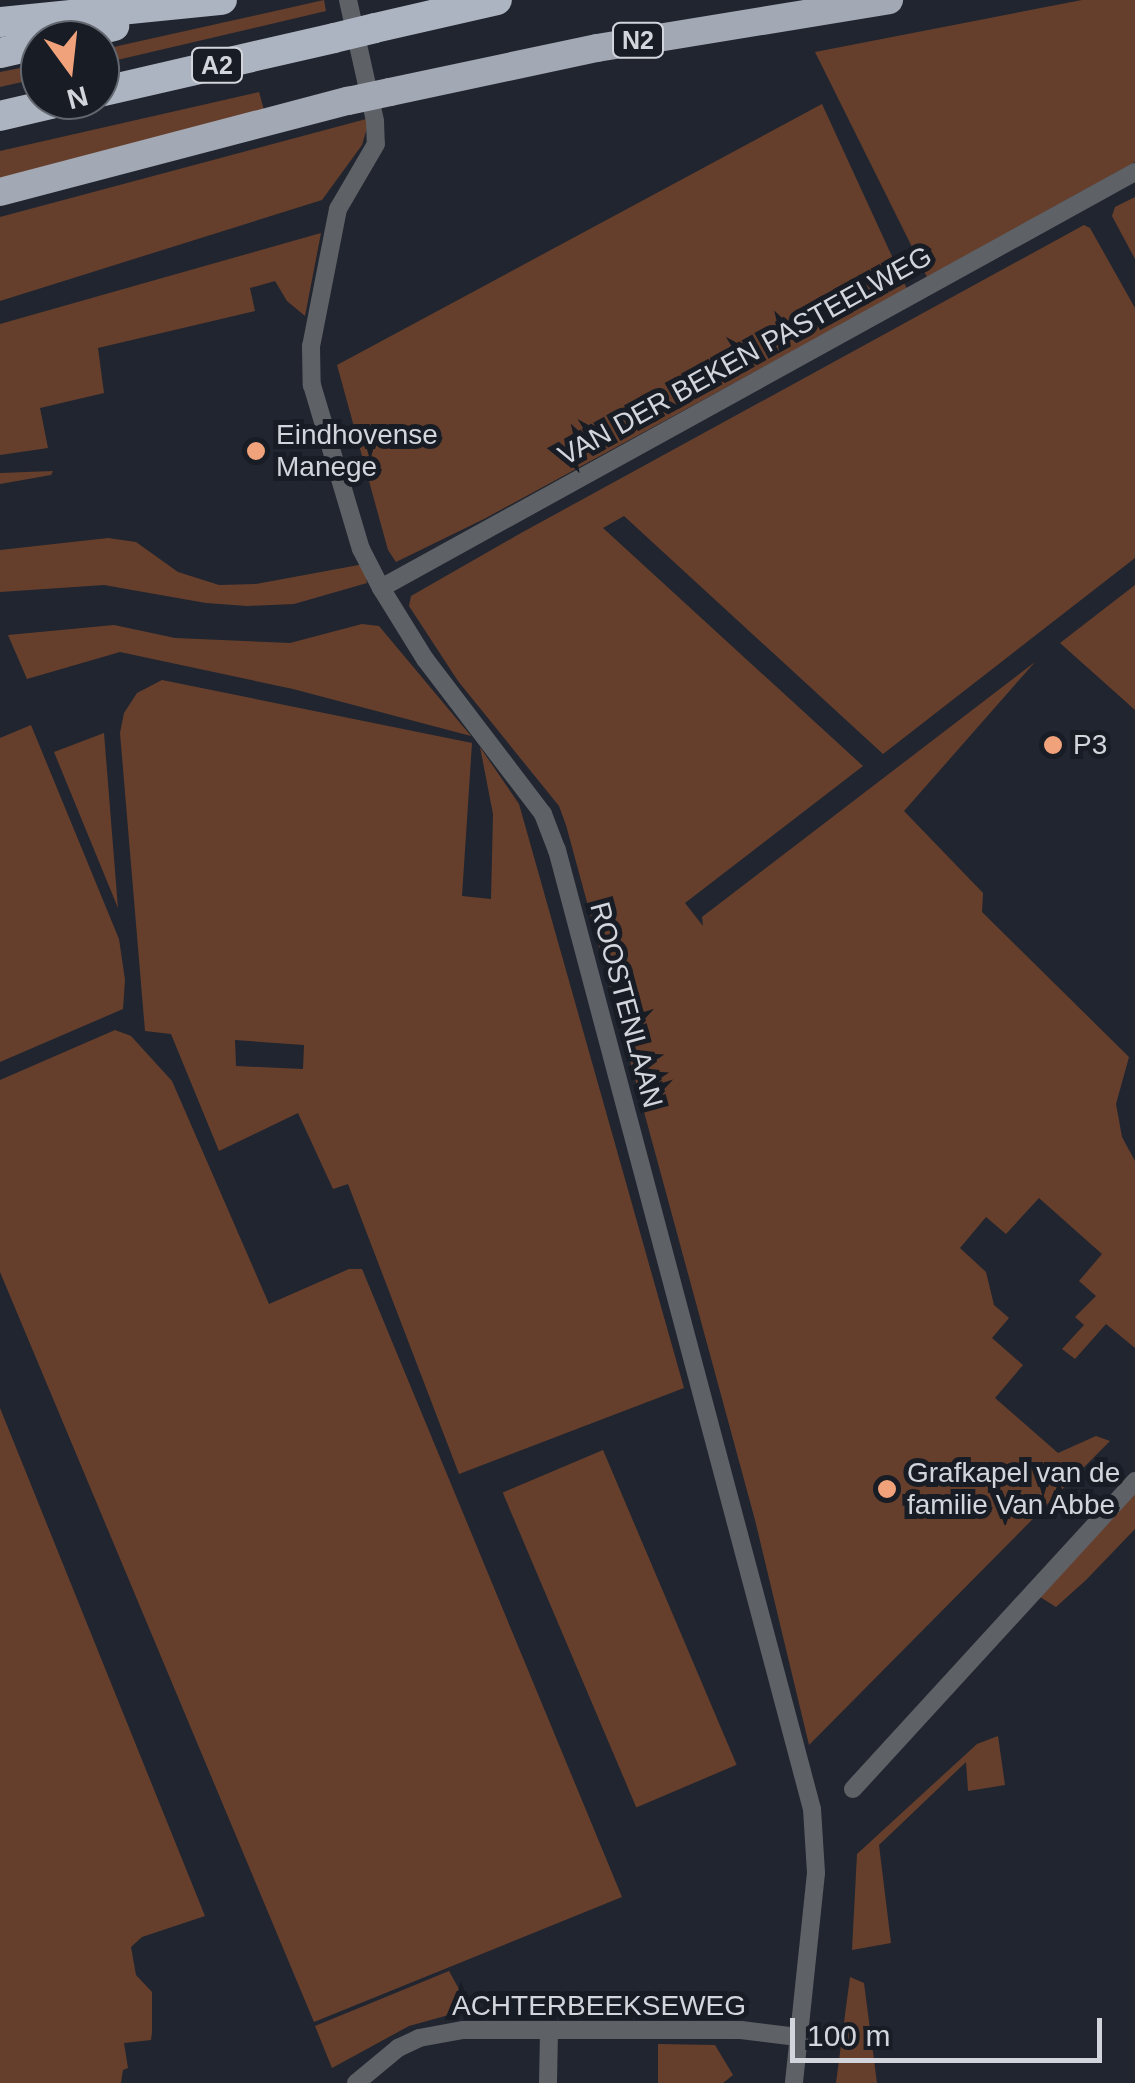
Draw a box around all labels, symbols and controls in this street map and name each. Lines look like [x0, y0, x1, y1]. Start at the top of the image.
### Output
north arrow [20, 20, 120, 120]
road number: N2 [610, 20, 666, 60]
road number: A2 [190, 45, 244, 85]
text: N [64, 80, 91, 115]
street label: VAN DER BEKEN PASTEELWEG [552, 239, 938, 473]
place label: Eindhovense Manege [276, 418, 438, 484]
marker: Eindhovense Manege [245, 440, 267, 462]
place label: P3 [1073, 728, 1107, 762]
marker: P3 [1042, 734, 1064, 756]
street label: ROOSTENLAAN [582, 898, 670, 1112]
place label: Grafkapel van de familie Van Abbe [907, 1456, 1120, 1522]
marker: Grafkapel van de familie Van Abbe [876, 1478, 898, 1500]
street label: ACHTERBEEKSEWEG [452, 1989, 746, 2023]
scale bar [795, 1998, 1108, 2060]
text: 100 m [807, 2019, 890, 2052]

